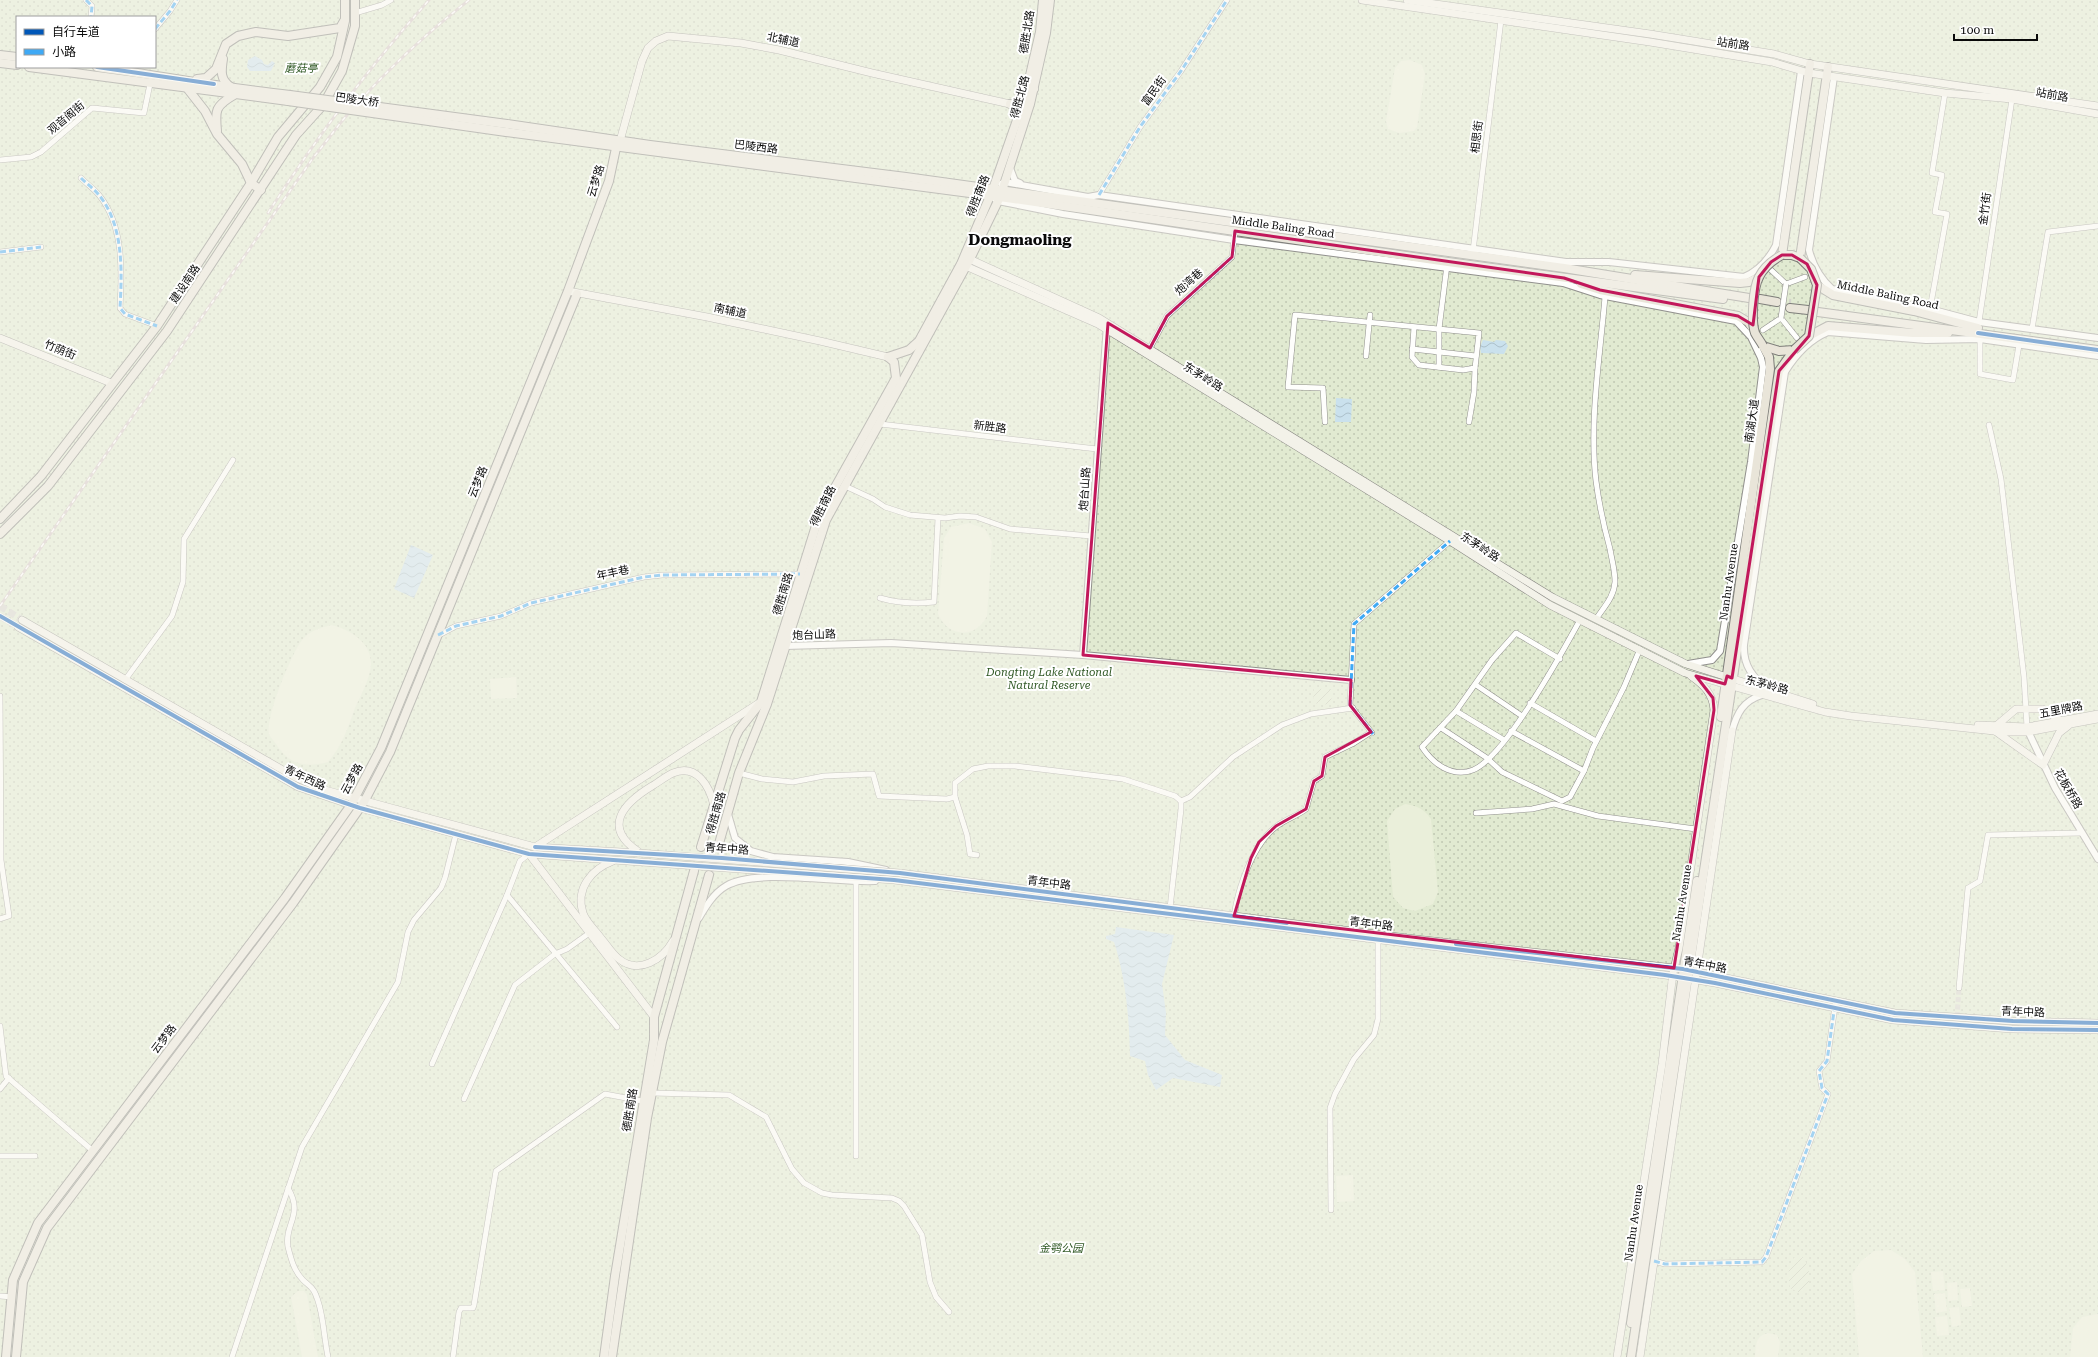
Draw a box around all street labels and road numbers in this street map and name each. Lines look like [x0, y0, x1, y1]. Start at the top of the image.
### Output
street label: 德胜北路 [1017, 9, 1037, 55]
street label: 北辅道 [766, 30, 800, 50]
street label: 站前路 [1716, 35, 1750, 53]
street label: 得胜北路 [1008, 74, 1032, 120]
street label: 富民街 [1139, 74, 1169, 108]
street label: 站前路 [2035, 86, 2069, 104]
street label: 巴陵大桥 [334, 91, 380, 109]
street label: 观音阁街 [45, 99, 87, 137]
street label: 相思街 [1469, 120, 1485, 154]
street label: 巴陵西路 [733, 138, 779, 156]
street label: 云梦路 [585, 163, 607, 199]
street label: 得胜南路 [964, 173, 992, 219]
street label: 金竹街 [1976, 192, 1994, 226]
street label: Middle Baling Road [1231, 213, 1335, 241]
street label: 建设南路 [167, 262, 203, 306]
street label: 炮湾巷 [1172, 266, 1206, 298]
street label: Middle Baling Road [1836, 278, 1940, 312]
street label: 南辅道 [713, 301, 747, 321]
street label: 竹荫街 [42, 338, 78, 362]
street label: 东茅岭路 [1181, 360, 1225, 394]
street label: 南湖大道 [1743, 398, 1761, 444]
street label: 新胜路 [973, 419, 1007, 435]
street label: 云梦路 [466, 464, 490, 500]
street label: 炮台山路 [1077, 467, 1093, 511]
street label: 得胜南路 [808, 483, 838, 529]
street label: 东茅岭路 [1458, 530, 1502, 564]
street label: Nanhu Avenue [1717, 543, 1741, 621]
street label: 年丰巷 [596, 563, 630, 583]
street label: 德胜南路 [770, 571, 796, 617]
street label: 炮台山路 [792, 628, 836, 642]
street label: 东茅岭路 [1744, 673, 1790, 697]
street label: 五里牌路 [2038, 699, 2084, 721]
street label: 云梦路 [339, 761, 365, 797]
street label: 青年西路 [282, 763, 328, 793]
street label: 花板桥路 [2051, 767, 2085, 811]
street label: 得胜南路 [704, 790, 728, 836]
street label: 青年中路 [705, 841, 749, 857]
street label: Nanhu Avenue [1670, 864, 1694, 942]
street label: 青年中路 [1026, 874, 1072, 892]
street label: 青年中路 [1348, 915, 1394, 933]
street label: 青年中路 [1682, 954, 1728, 976]
street label: 青年中路 [2001, 1005, 2045, 1019]
street label: 云梦路 [149, 1022, 179, 1056]
street label: 德胜南路 [620, 1087, 640, 1133]
street label: Nanhu Avenue [1622, 1184, 1646, 1262]

